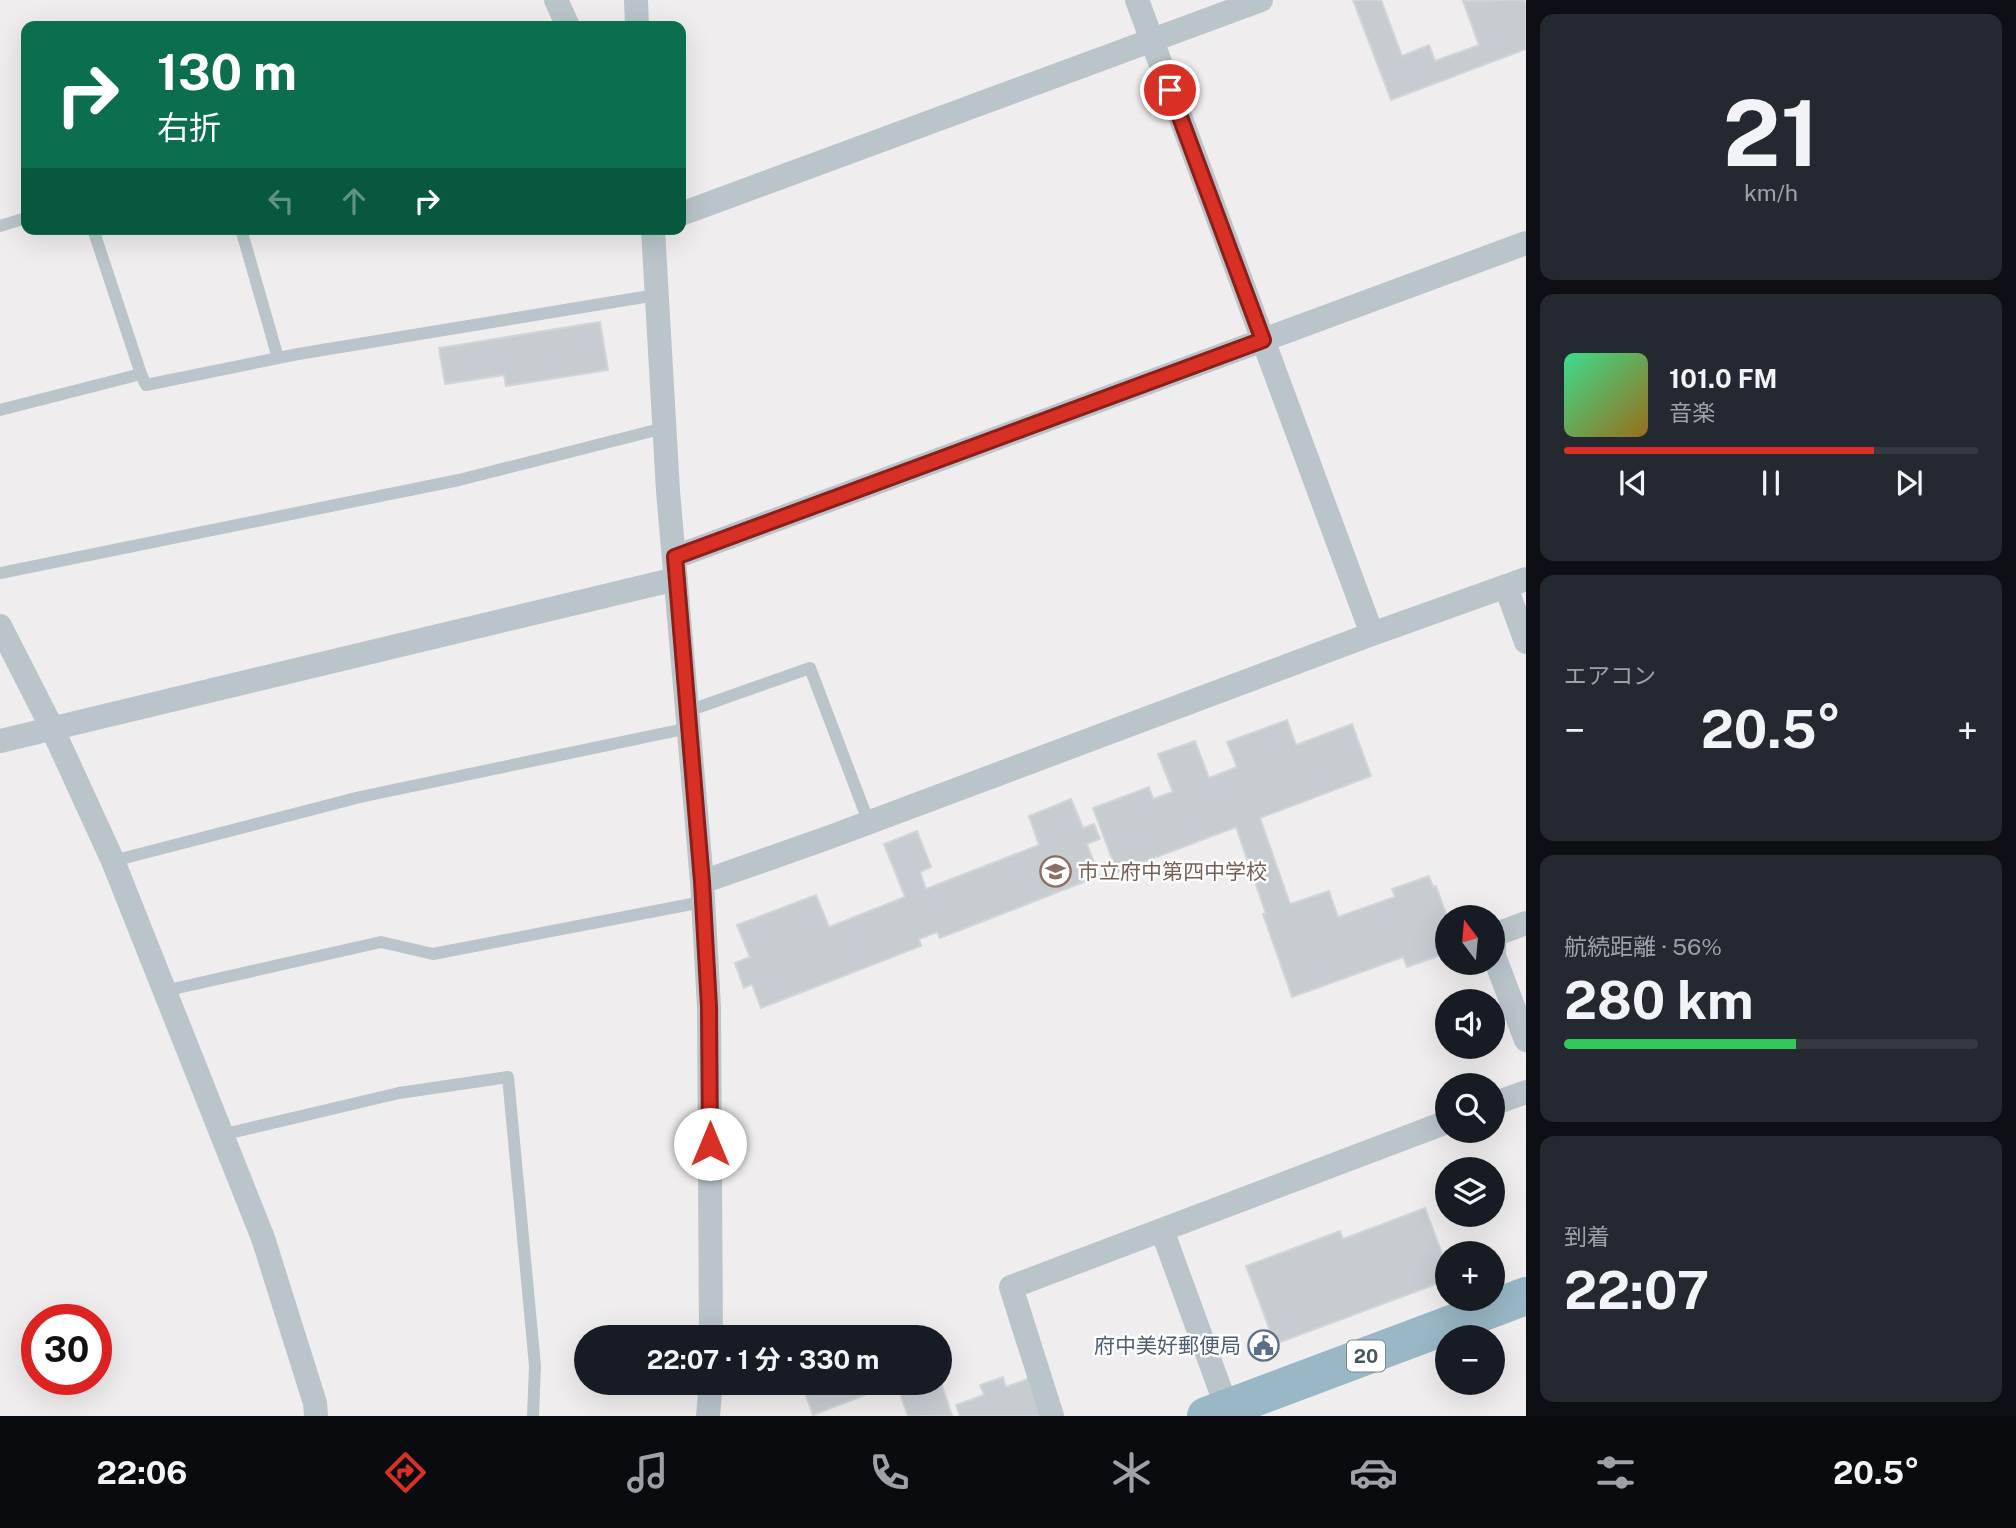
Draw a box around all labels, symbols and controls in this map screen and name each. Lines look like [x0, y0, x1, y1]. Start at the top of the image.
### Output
text: 130 m [157, 43, 297, 101]
icon: right [42, 49, 133, 140]
pin [1140, 60, 1200, 120]
icon: arrive [1151, 71, 1189, 109]
text: 21 [1723, 80, 1819, 186]
text: 右折 [157, 109, 221, 146]
text: km/h [1744, 179, 1798, 206]
icon: left [262, 182, 300, 220]
icon: ahead [335, 182, 373, 220]
icon: right [408, 182, 446, 220]
text: 101.0 FM [1669, 363, 1777, 394]
text: 音楽 [1669, 399, 1715, 426]
icon: previous [1614, 464, 1652, 502]
icon: pause [1752, 464, 1790, 502]
icon: next [1890, 464, 1928, 502]
text: エアコン [1564, 662, 1656, 689]
text: 20.5° [1701, 699, 1841, 760]
text: − [1564, 708, 1585, 753]
text: + [1957, 708, 1978, 753]
school or university icon: 市立府中第四中学校 [1038, 854, 1072, 888]
place label: 市立府中第四中学校 [1078, 859, 1267, 884]
north arrow [1435, 905, 1505, 975]
map controls [1435, 905, 1505, 1395]
text: 航続距離 · 56% [1564, 933, 1722, 960]
text: 280 km [1564, 970, 1754, 1031]
button: sound [1435, 989, 1505, 1059]
button: search [1435, 1073, 1505, 1143]
position arrow [673, 1107, 747, 1181]
button: layers [1435, 1157, 1505, 1227]
text: 到着 [1564, 1223, 1610, 1250]
button: + [1435, 1241, 1505, 1311]
text: 22:07 [1564, 1260, 1709, 1321]
speed limit sign: 30 [21, 1304, 112, 1395]
button: − [1435, 1325, 1505, 1395]
public building icon: 府中美好郵便局 [1247, 1328, 1281, 1362]
place label: 府中美好郵便局 [1094, 1333, 1241, 1358]
road number: 20 [1347, 1340, 1385, 1372]
text: 22:07 · 1 分 · 330 m [647, 1344, 879, 1375]
icon: directions [381, 1448, 430, 1497]
icon: music [623, 1448, 672, 1497]
icon: phone [865, 1448, 914, 1497]
icon: climate [1107, 1448, 1156, 1497]
icon: car [1349, 1448, 1398, 1497]
icon: filters [1591, 1448, 1640, 1497]
text: 22:06 [97, 1454, 187, 1491]
text: 20.5° [1833, 1454, 1919, 1491]

